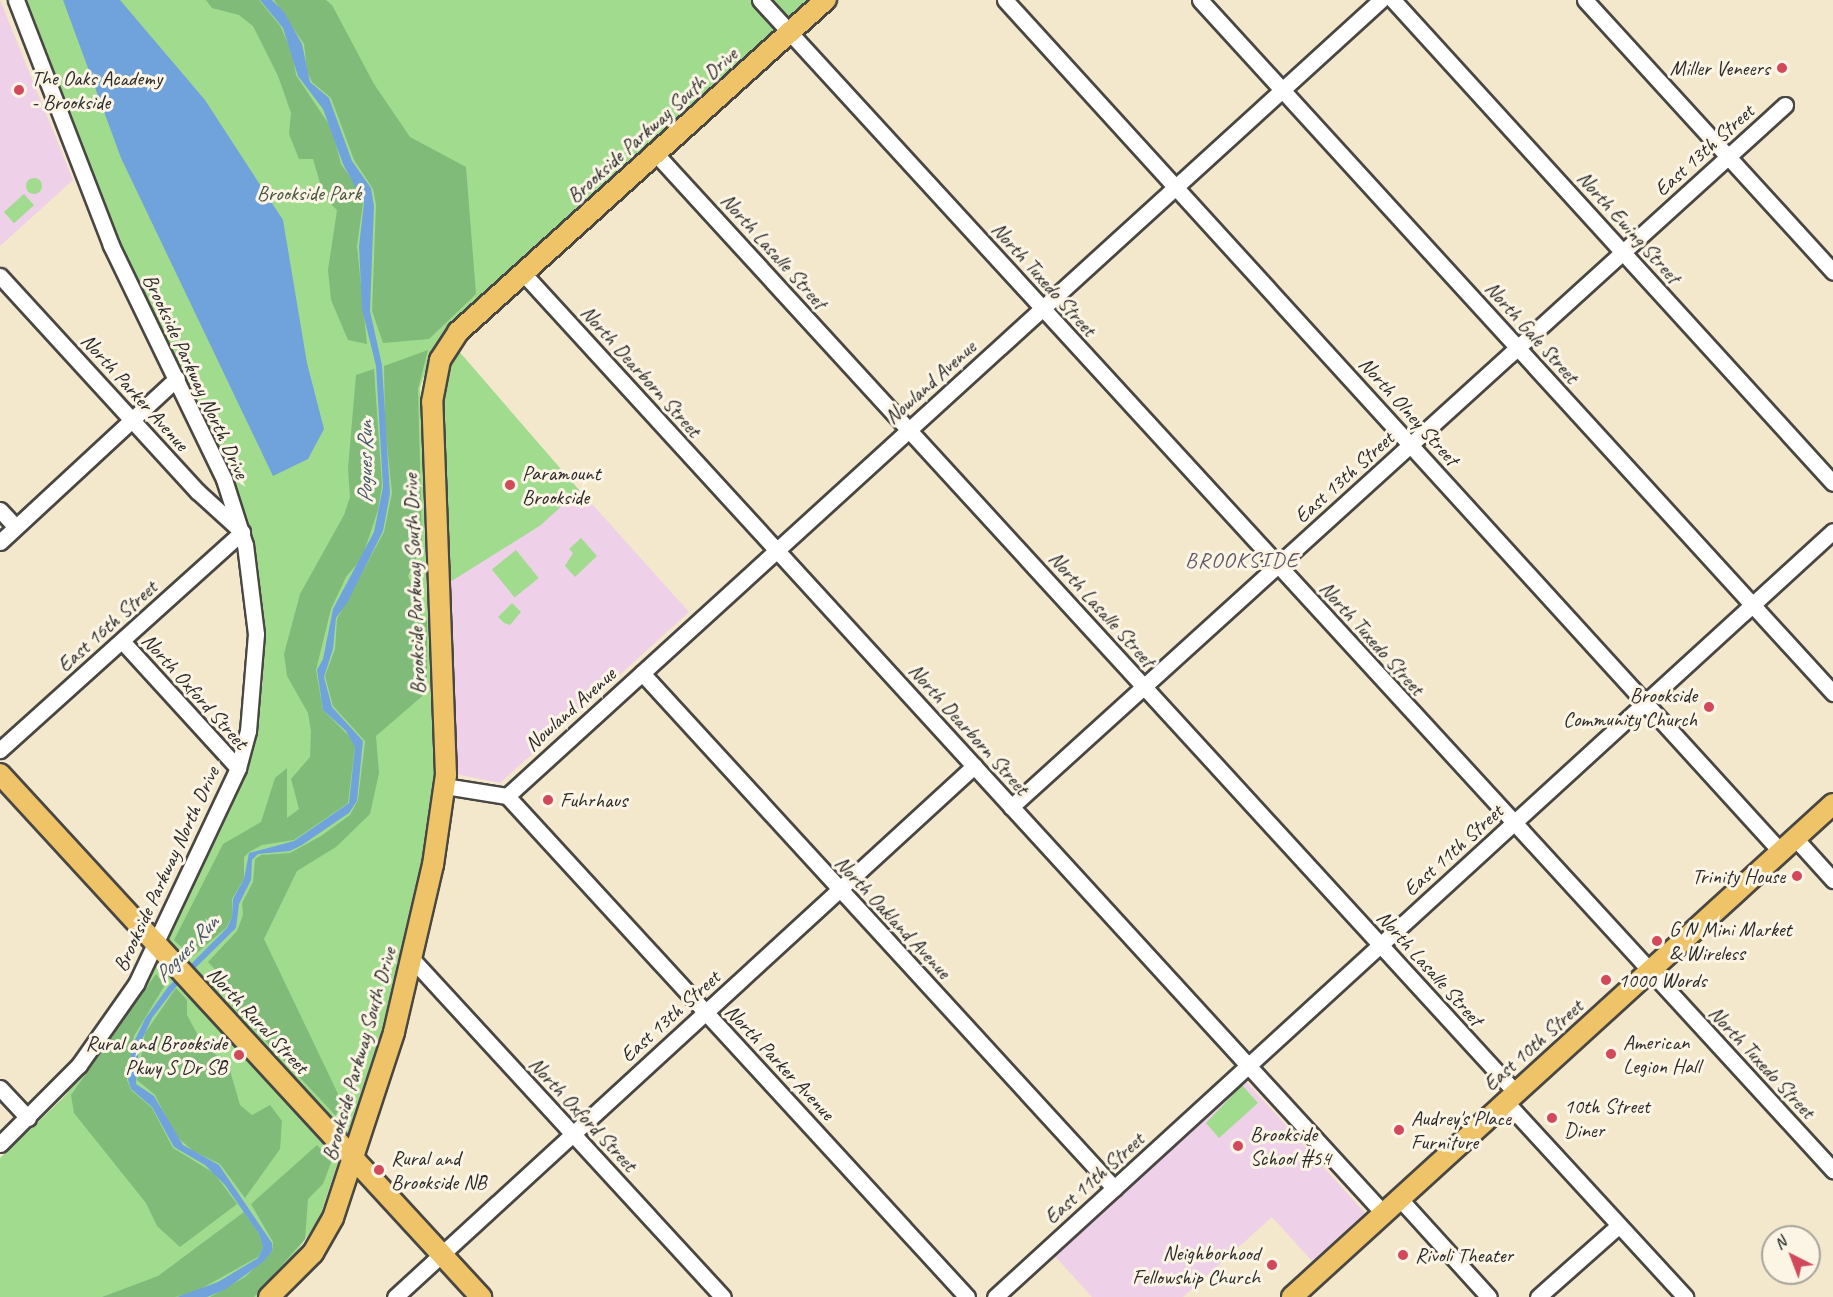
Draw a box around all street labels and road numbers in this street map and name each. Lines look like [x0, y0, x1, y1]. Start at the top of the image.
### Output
street label: Brookside Parkway South Drive [561, 42, 743, 208]
street label: East 13th Street [1649, 99, 1759, 201]
street label: North Ewing Street [1572, 166, 1686, 288]
street label: North Lasalle Street [715, 188, 833, 314]
street label: North Tuxedo Street [986, 217, 1102, 341]
street label: Brookside Parkway North Drive [137, 269, 255, 483]
street label: North Gale Street [1479, 275, 1585, 389]
street label: North Dearborn Street [575, 300, 707, 442]
street label: North Parker Avenue [75, 328, 195, 456]
street label: Nowland Avenue [879, 335, 981, 429]
street label: North Olney Street [1354, 351, 1464, 471]
street label: East 13th Street [1289, 426, 1399, 528]
street label: Brookside Parkway South Drive [398, 473, 430, 695]
street label: North Lasalle Street [1043, 546, 1161, 672]
street label: East 16th Street [52, 575, 162, 677]
street label: North Tuxedo Street [1314, 576, 1430, 700]
street label: North Oxford Street [136, 628, 254, 754]
street label: North Dearborn Street [903, 658, 1035, 800]
street label: Nowland Avenue [519, 662, 621, 756]
street label: Brookside Parkway North Drive [107, 762, 225, 976]
street label: East 11th Street [1398, 799, 1508, 901]
street label: North Oakland Avenue [829, 850, 957, 984]
street label: North Lasalle Street [1371, 905, 1489, 1031]
street label: Brookside Parkway South Drive [316, 944, 402, 1164]
street label: North Rural Street [202, 961, 314, 1079]
street label: East 13th Street [615, 965, 725, 1067]
street label: East 10th Street [1478, 994, 1588, 1096]
street label: North Parker Avenue [720, 999, 840, 1125]
street label: North Tuxedo Street [1703, 1000, 1821, 1124]
street label: North Oxford Street [523, 1051, 643, 1177]
street label: East 11th Street [1039, 1127, 1149, 1229]

